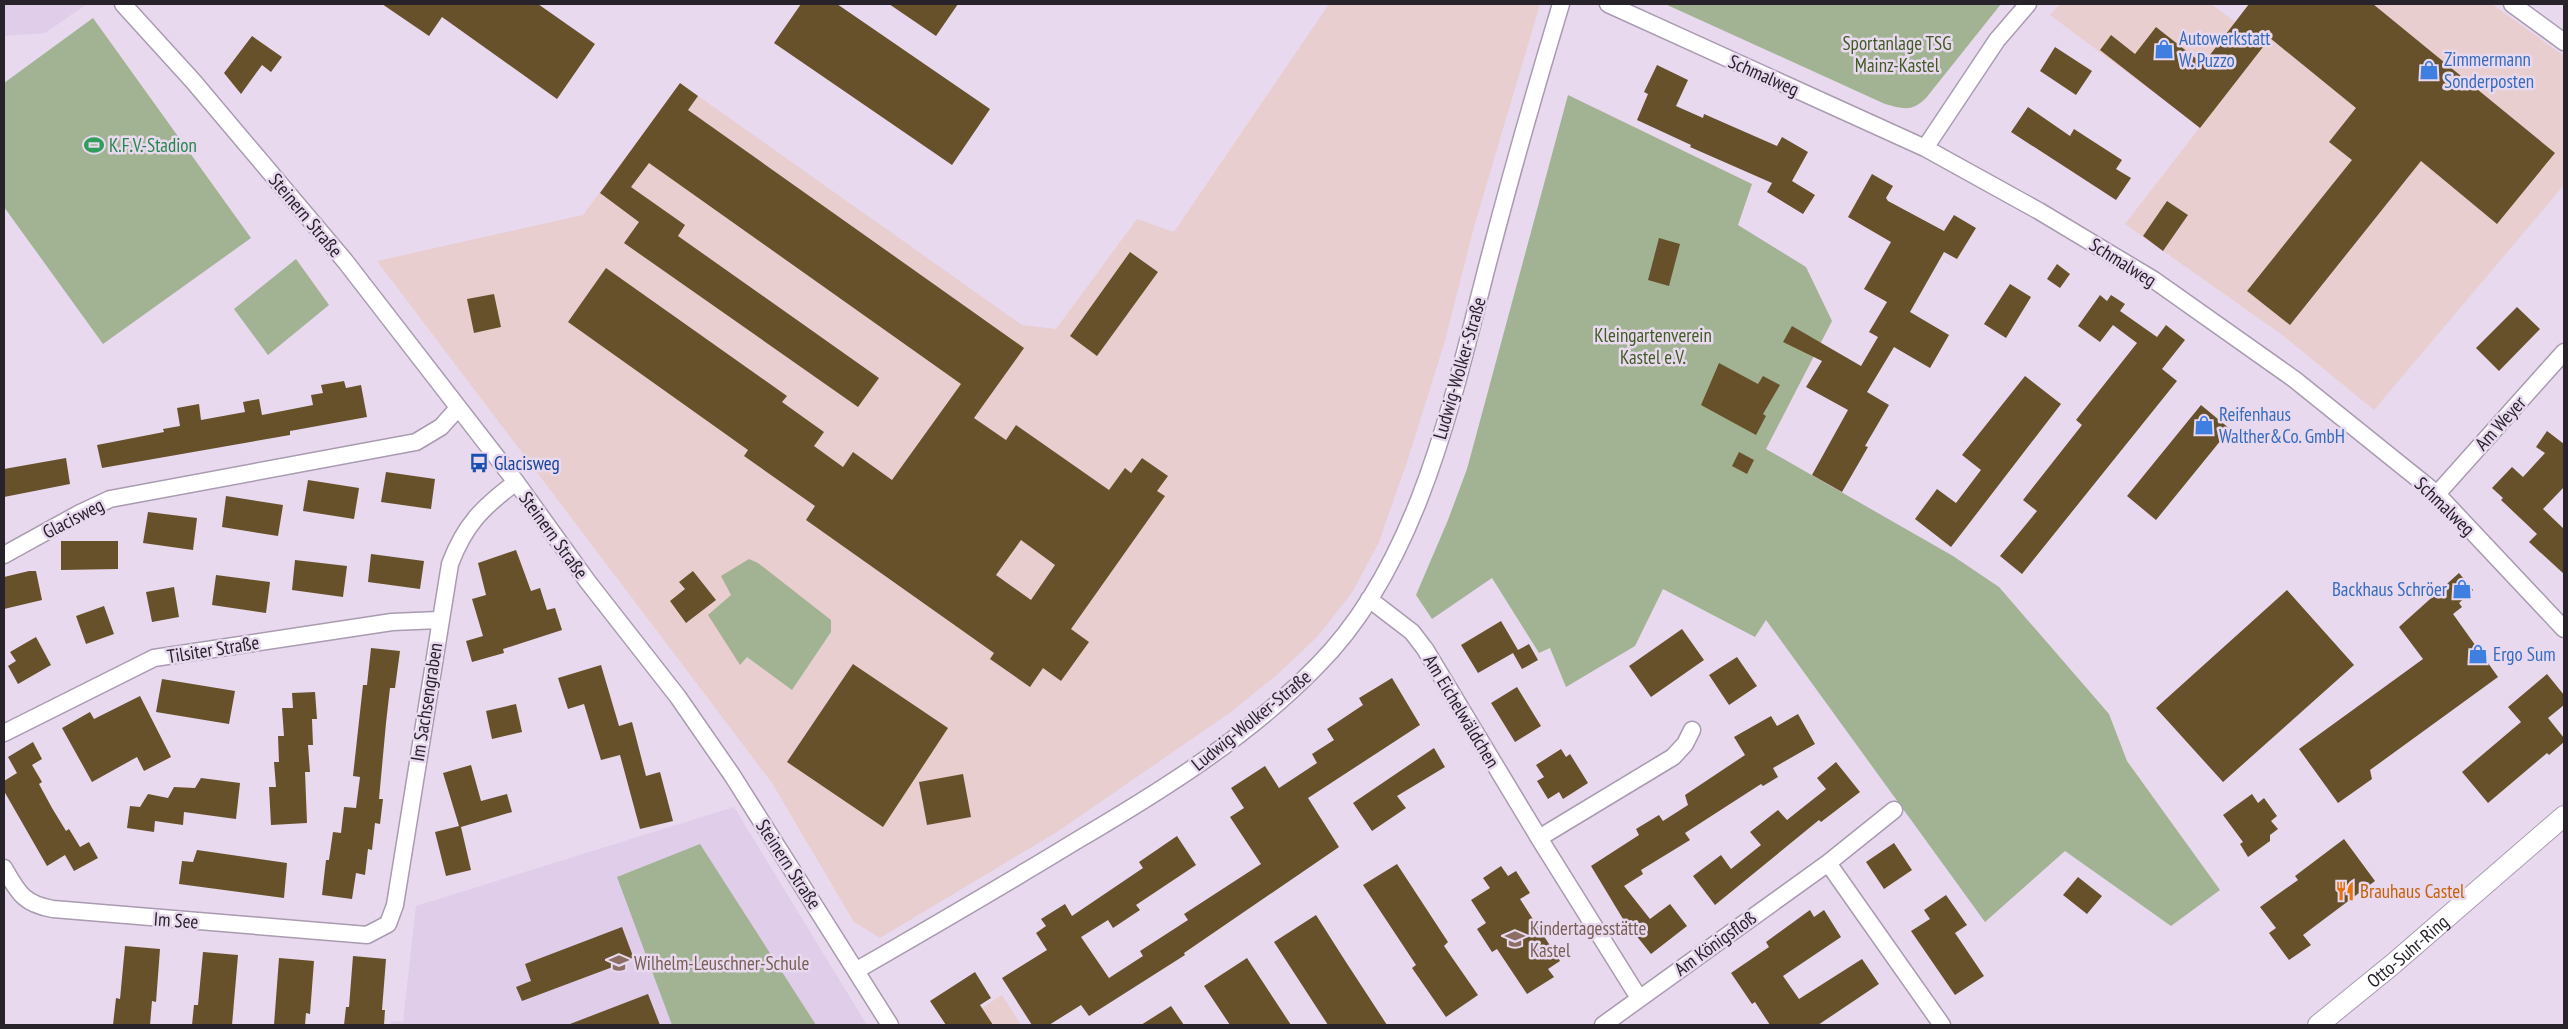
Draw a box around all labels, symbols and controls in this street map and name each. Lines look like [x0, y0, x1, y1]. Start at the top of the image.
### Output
place label: Autowerkstatt W. Puzzo [2179, 26, 2271, 72]
park label: Sportanlage TSG Mainz-Kastel [1842, 31, 1952, 77]
shop icon: Autowerkstatt W. Puzzo [2153, 38, 2175, 60]
place label: Zimmermann Sonderposten [2444, 47, 2534, 93]
street label: Schmalweg [1725, 49, 1803, 101]
shop icon: Zimmermann Sonderposten [2418, 59, 2440, 81]
place label: K.F.V.-Stadion [109, 133, 197, 157]
sports icon: K.F.V.-Stadion [83, 134, 105, 156]
street label: Steinern Straße [264, 168, 348, 262]
street label: Schmalweg [2085, 232, 2161, 292]
street label: Ludwig-Wolker-Straße [1427, 294, 1491, 442]
park label: Kleingartenverein Kastel e.V. [1594, 323, 1712, 369]
street label: Am Weyer [2469, 390, 2531, 455]
place label: Reifenhaus Walther&Co. GmbH [2219, 402, 2345, 448]
shop icon: Reifenhaus Walther&Co. GmbH [2193, 414, 2215, 436]
place label: Glacisweg [494, 451, 560, 475]
bus stop icon: Glacisweg [468, 452, 490, 474]
street label: Schmalweg [2410, 471, 2480, 541]
street label: Steinern Straße [514, 487, 594, 584]
street label: Glacisweg [38, 492, 108, 544]
place label: Backhaus Schröer [2332, 577, 2448, 601]
shop icon: Backhaus Schröer [2451, 578, 2473, 600]
street label: Tilsiter Straße [165, 630, 261, 668]
street label: Im Sachsengraben [405, 641, 447, 763]
place label: Ergo Sum [2493, 642, 2556, 666]
shop icon: Ergo Sum [2467, 643, 2489, 665]
street label: Am Eichelwäldchen [1419, 650, 1505, 772]
street label: Ludwig-Wolker-Straße [1186, 664, 1316, 776]
street label: Steinern Straße [751, 815, 827, 914]
place label: Brauhaus Castel [2360, 879, 2465, 903]
restaurant icon: Brauhaus Castel [2334, 880, 2356, 902]
street label: Am Königsfloß [1669, 905, 1761, 981]
street label: Im See [153, 906, 199, 934]
street label: Otto-Suhr-Ring [2362, 910, 2453, 993]
place label: Kindertagesstätte Kastel [1530, 916, 1646, 962]
school or university icon: Kindertagesstätte Kastel [1504, 928, 1526, 950]
place label: Wilhelm-Leuschner-Schule [634, 951, 809, 975]
school or university icon: Wilhelm-Leuschner-Schule [608, 952, 630, 974]

